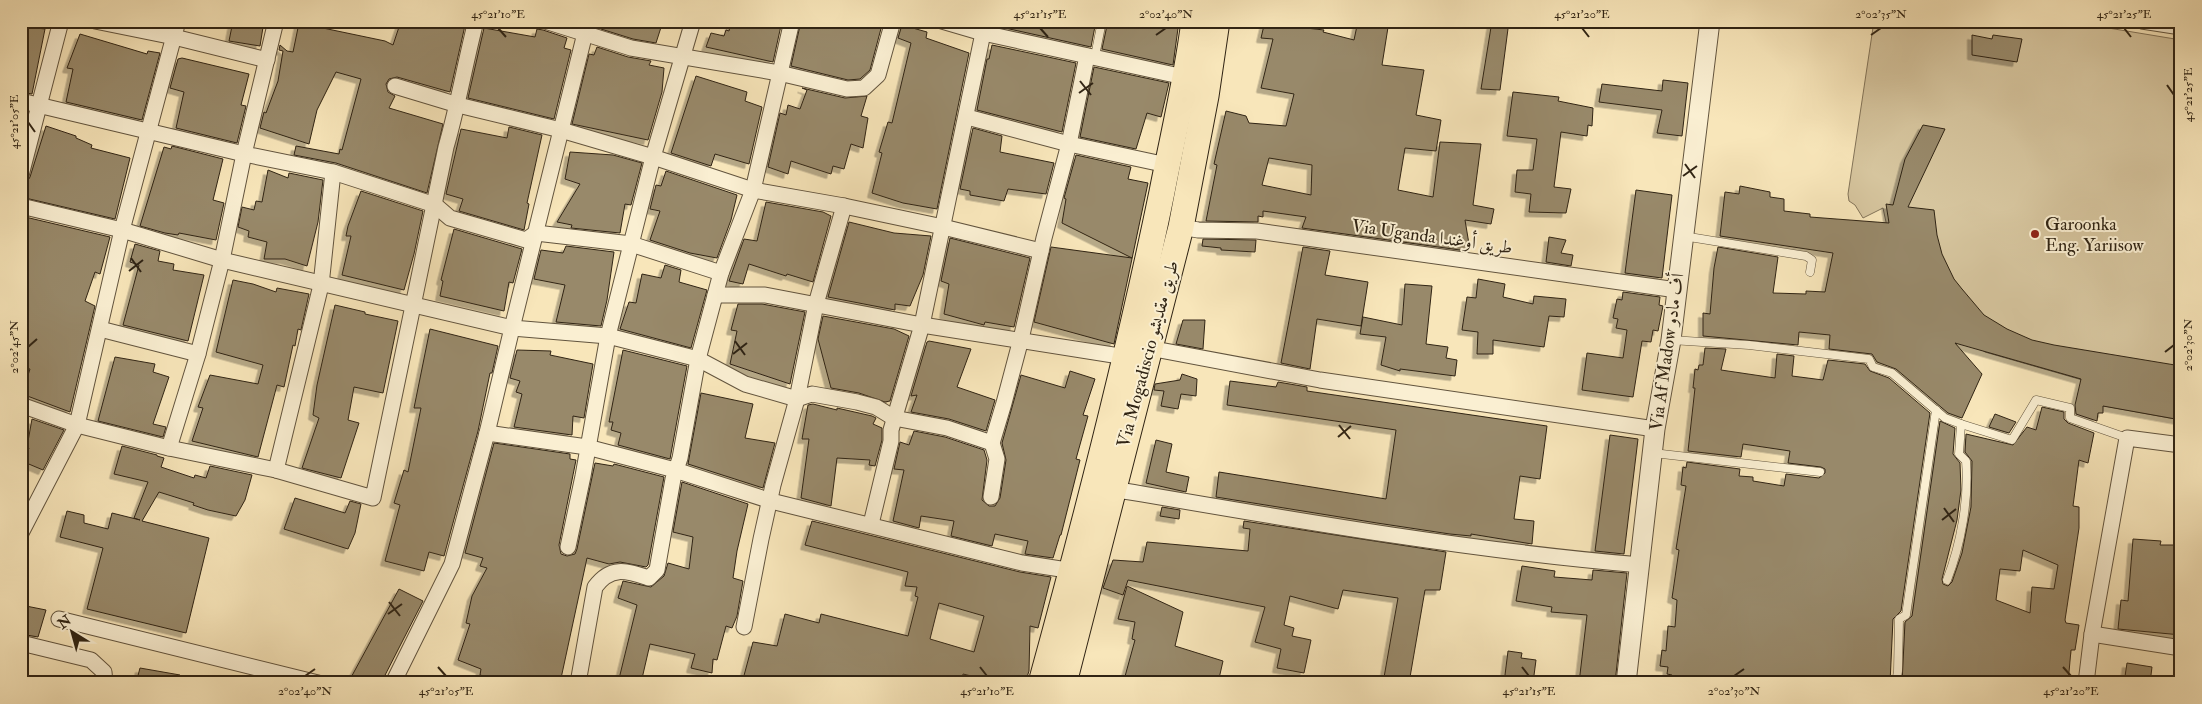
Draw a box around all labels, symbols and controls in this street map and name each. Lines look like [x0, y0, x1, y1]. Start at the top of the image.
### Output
text: 45°21'10"E [471, 7, 525, 22]
text: 45°21'15"E [1014, 7, 1067, 22]
text: 2°02'40"N [1139, 7, 1193, 22]
text: 45°21'20"E [1554, 7, 1610, 22]
text: 2°02'35"N [1855, 7, 1907, 22]
text: 45°21'25"E [2097, 7, 2152, 22]
text: 45°21'25"E [2181, 67, 2196, 122]
text: 45°21'05"E [7, 94, 22, 149]
street label: Via Uganda طريق أوغندا [1350, 212, 1514, 260]
place label: Garoonka Eng. Yariisow [2045, 213, 2144, 257]
marker: Garoonka Eng. Yariisow [2029, 228, 2041, 240]
street label: Via Mogadiscio طريق مقديشو [1112, 258, 1184, 450]
street label: Via Af Madow أف مادو [1643, 271, 1690, 432]
text: 2°02'30"N [2181, 319, 2196, 371]
text: 2°02'45"N [7, 320, 22, 374]
north arrow [48, 606, 98, 656]
text: N [54, 611, 75, 633]
text: 2°02'40"N [278, 684, 332, 699]
text: 45°21'05"E [419, 684, 474, 699]
text: 45°21'10"E [960, 684, 1014, 699]
text: 45°21'15"E [1503, 684, 1556, 699]
text: 2°02'30"N [1708, 684, 1760, 699]
text: 45°21'20"E [2043, 684, 2099, 699]

